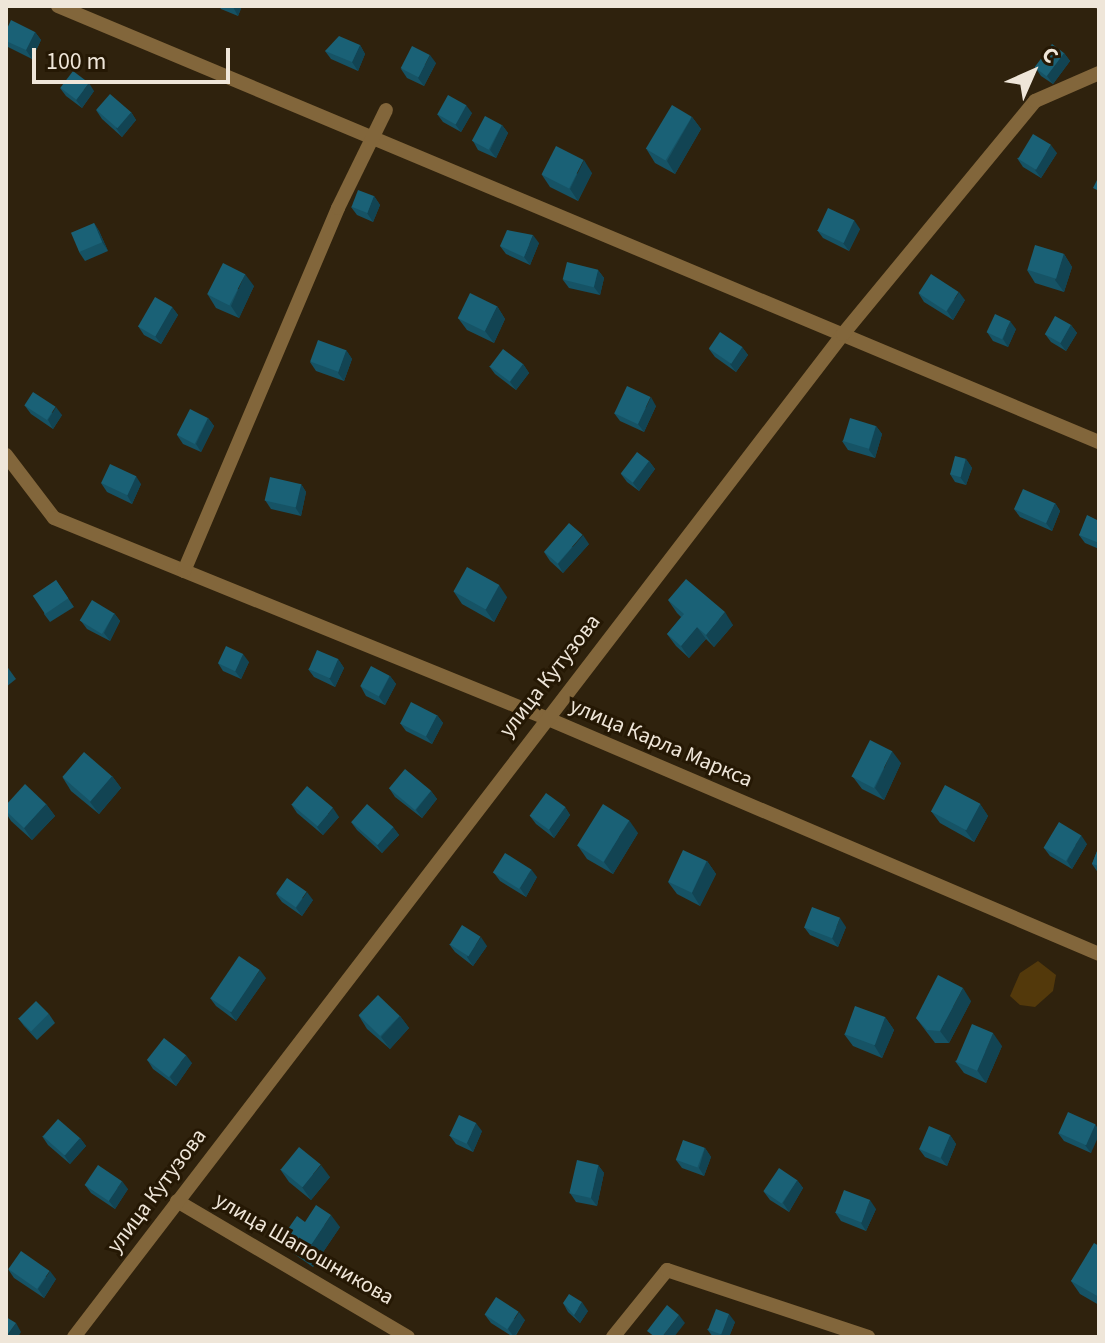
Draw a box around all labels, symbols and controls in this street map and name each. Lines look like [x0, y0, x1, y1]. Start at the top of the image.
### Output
scale bar [36, 32, 234, 82]
north arrow [993, 32, 1073, 112]
text: С [1034, 39, 1066, 71]
text: 100 m [46, 44, 106, 79]
street label: улица Кутузова [494, 609, 606, 743]
street label: улица Карла Маркса [566, 693, 756, 793]
street label: улица Кутузова [102, 1124, 212, 1258]
street label: улица Шапошникова [210, 1187, 398, 1311]

